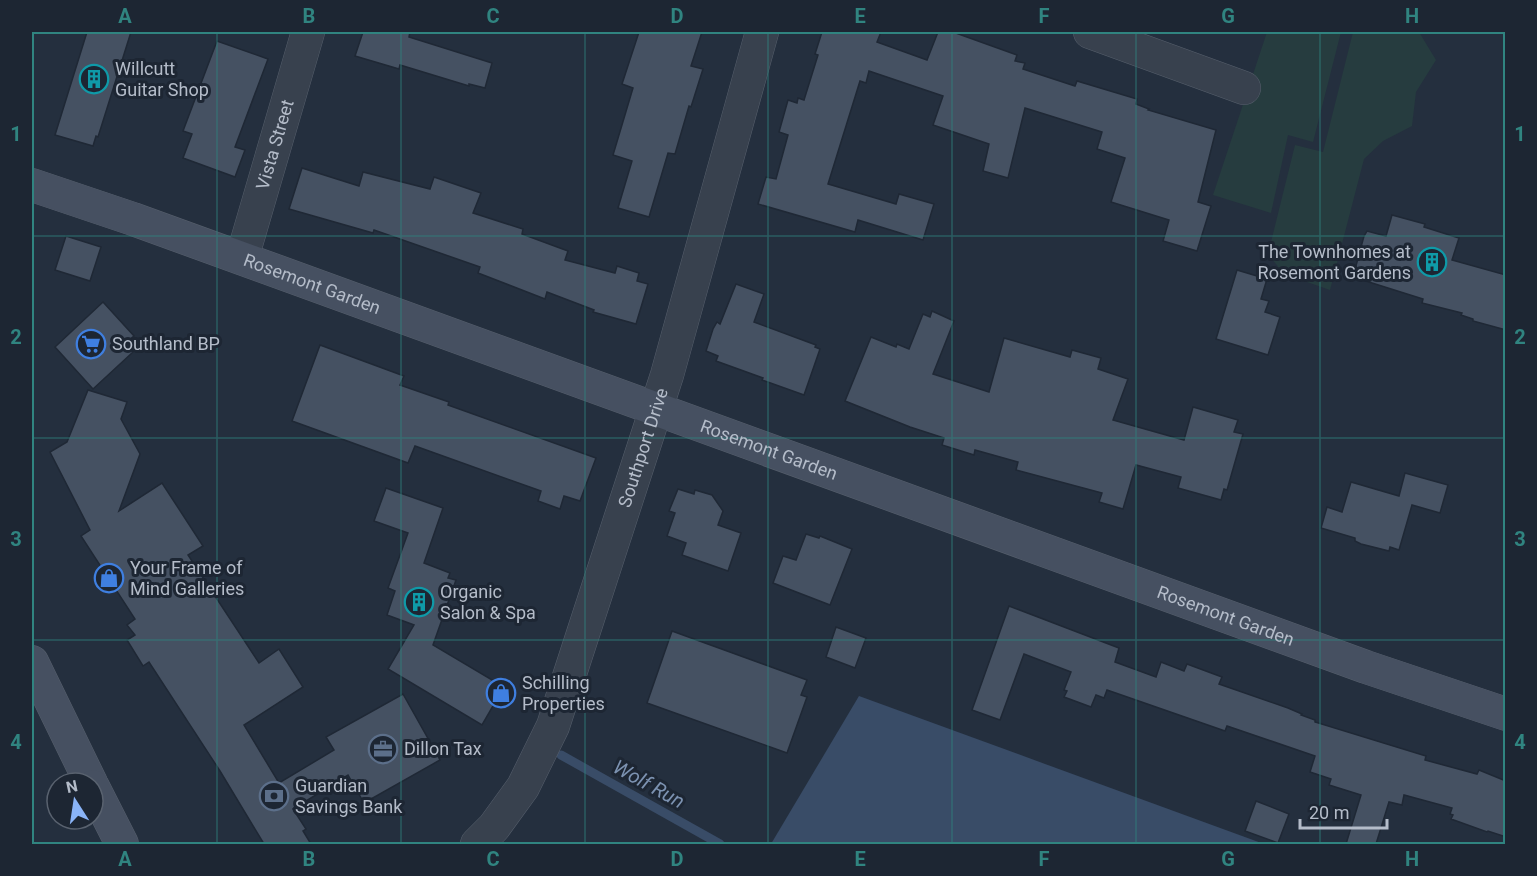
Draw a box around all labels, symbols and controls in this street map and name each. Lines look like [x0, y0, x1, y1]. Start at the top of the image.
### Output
text: A [118, 4, 132, 28]
text: B [303, 4, 315, 28]
text: C [486, 4, 500, 28]
text: D [671, 4, 684, 28]
text: E [854, 4, 866, 28]
text: F [1039, 4, 1050, 28]
text: G [1221, 4, 1235, 28]
text: H [1405, 4, 1419, 28]
place label: Willcutt Guitar Shop [115, 58, 209, 100]
building icon: Willcutt Guitar Shop [78, 63, 110, 95]
street label: Vista Street [252, 97, 298, 192]
text: 1 [10, 122, 22, 146]
text: 1 [1514, 122, 1526, 146]
place label: The Townhomes at Rosemont Gardens [1258, 241, 1411, 283]
building icon: The Townhomes at Rosemont Gardens [1416, 246, 1448, 278]
street label: Rosemont Garden [241, 249, 384, 318]
text: 2 [10, 325, 22, 349]
text: 2 [1514, 325, 1526, 349]
supermarket icon: Southland BP [75, 328, 107, 360]
place label: Southland BP [112, 333, 220, 354]
street label: Southport Drive [614, 385, 672, 510]
street label: Rosemont Garden [698, 415, 840, 484]
text: 3 [10, 527, 22, 551]
text: 3 [1514, 527, 1526, 551]
place label: Your Frame of Mind Galleries [130, 557, 244, 599]
shop icon: Your Frame of Mind Galleries [93, 562, 125, 594]
place label: Organic Salon & Spa [440, 581, 536, 623]
street label: Rosemont Garden [1154, 581, 1297, 650]
building icon: Organic Salon & Spa [403, 586, 435, 618]
place label: Schilling Properties [522, 672, 605, 714]
shop icon: Schilling Properties [485, 677, 517, 709]
text: 4 [10, 730, 22, 754]
text: 4 [1514, 730, 1526, 754]
office icon: Dillon Tax [367, 733, 399, 765]
place label: Dillon Tax [404, 738, 482, 759]
water label: Wolf Run [609, 755, 689, 813]
north arrow [45, 771, 105, 831]
place label: Guardian Savings Bank [295, 775, 403, 817]
text: N [64, 776, 79, 797]
bank icon: Guardian Savings Bank [258, 780, 290, 812]
scale bar [1300, 792, 1387, 830]
text: 20 m [1309, 802, 1349, 823]
text: A [118, 847, 132, 871]
text: B [303, 847, 315, 871]
text: C [486, 847, 500, 871]
text: D [671, 847, 684, 871]
text: E [854, 847, 866, 871]
text: F [1039, 847, 1050, 871]
text: G [1221, 847, 1235, 871]
text: H [1405, 847, 1419, 871]

